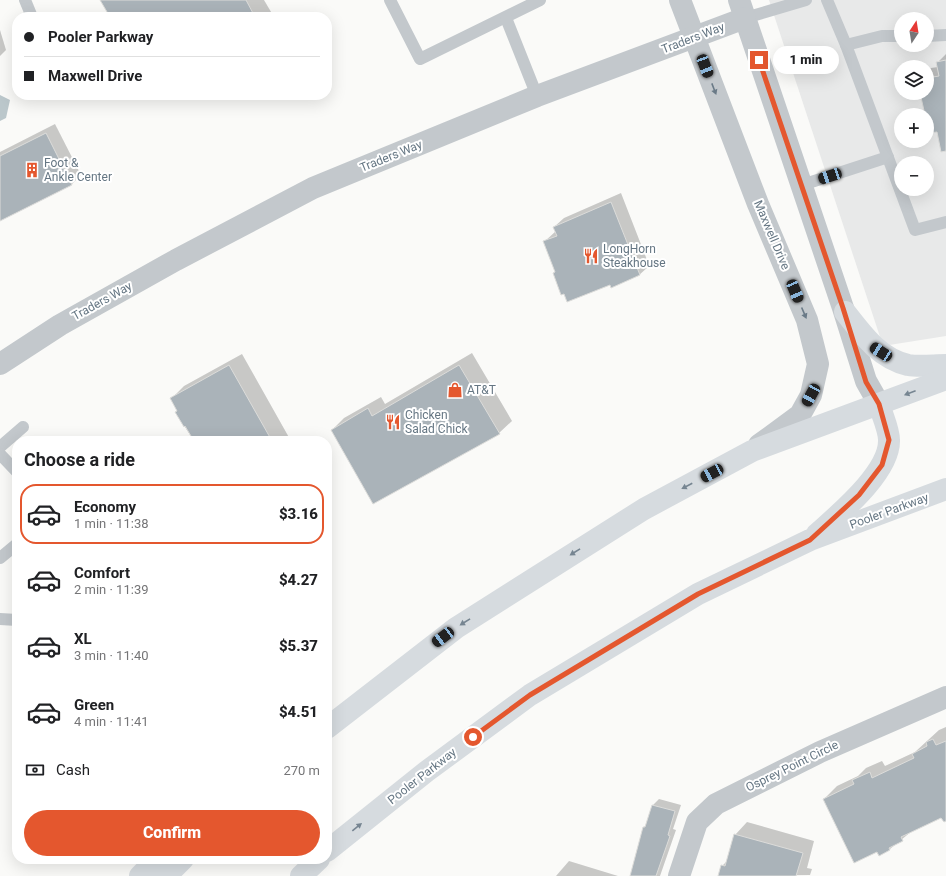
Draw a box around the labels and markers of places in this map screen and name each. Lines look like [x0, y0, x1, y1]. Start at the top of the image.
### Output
place label: Foot & Ankle Center [44, 156, 112, 184]
building icon: Foot & Ankle Center [23, 161, 41, 179]
place label: LongHorn Steakhouse [603, 242, 666, 270]
restaurant icon: LongHorn Steakhouse [582, 247, 600, 265]
shop icon: AT&T [446, 381, 464, 399]
place label: AT&T [467, 383, 496, 397]
place label: Chicken Salad Chick [405, 408, 468, 436]
restaurant icon: Chicken Salad Chick [384, 413, 402, 431]

